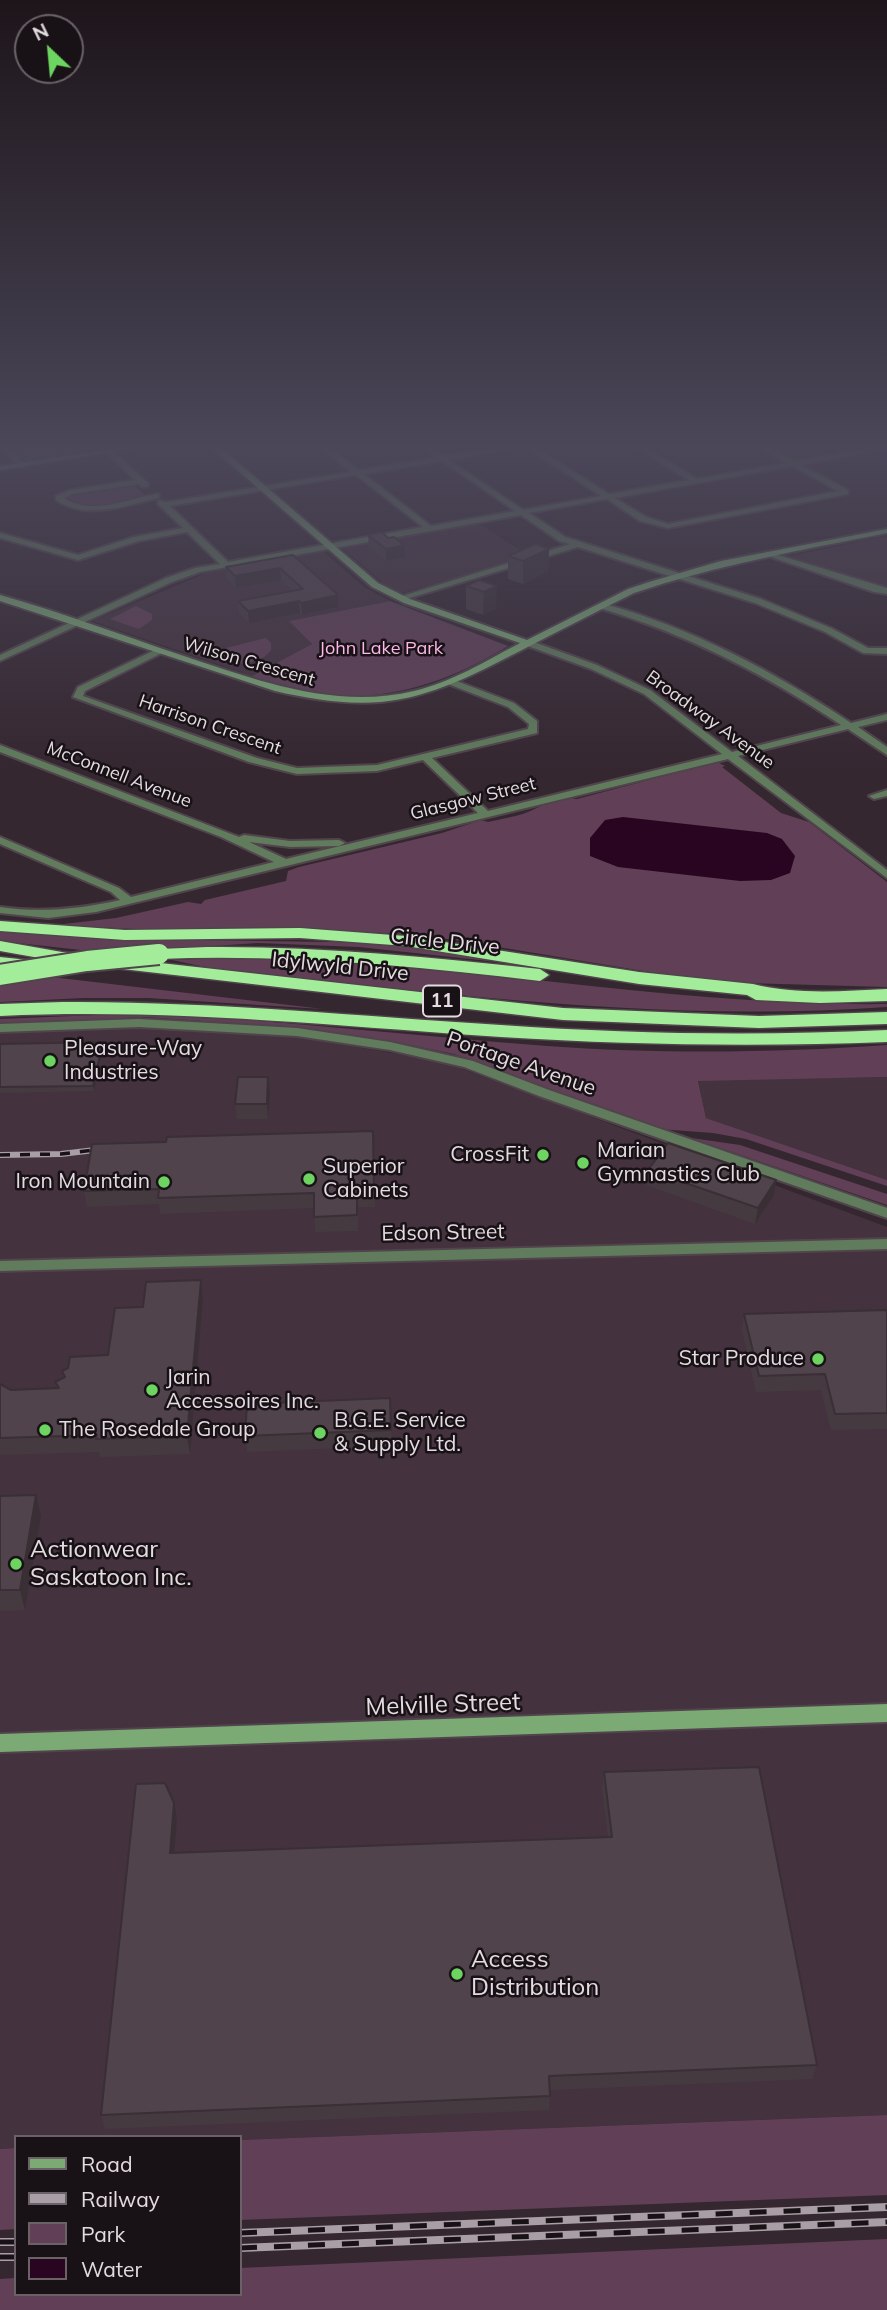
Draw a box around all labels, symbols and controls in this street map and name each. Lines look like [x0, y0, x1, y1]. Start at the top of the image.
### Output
north arrow [14, 14, 84, 84]
text: N [29, 18, 52, 46]
street label: Wilson Crescent [181, 633, 317, 691]
park label: John Lake Park [319, 638, 443, 660]
street label: Broadway Avenue [641, 666, 779, 774]
street label: Harrison Crescent [136, 690, 284, 760]
street label: McConnell Avenue [44, 737, 194, 813]
street label: Glasgow Street [408, 773, 538, 825]
street label: Circle Drive [389, 924, 501, 960]
street label: Idylwyld Drive [270, 947, 410, 987]
road number: 11 [423, 986, 461, 1016]
street label: Portage Avenue [443, 1027, 599, 1101]
place label: Pleasure-Way Industries [64, 1036, 202, 1086]
marker: Pleasure-Way Industries [42, 1053, 58, 1069]
place label: Marian Gymnastics Club [597, 1138, 760, 1188]
place label: CrossFit [450, 1142, 529, 1168]
marker: CrossFit [535, 1147, 551, 1163]
place label: Superior Cabinets [323, 1154, 409, 1204]
marker: Marian Gymnastics Club [575, 1155, 591, 1171]
place label: Iron Mountain [16, 1169, 150, 1195]
marker: Superior Cabinets [301, 1171, 317, 1187]
marker: Iron Mountain [156, 1174, 172, 1190]
street label: Edson Street [381, 1219, 505, 1247]
place label: Star Produce [679, 1346, 804, 1372]
marker: Star Produce [810, 1351, 826, 1367]
place label: Jarin Accessoires Inc. [166, 1365, 319, 1415]
marker: Jarin Accessoires Inc. [144, 1382, 160, 1398]
place label: B.G.E. Service & Supply Ltd. [334, 1408, 466, 1458]
place label: The Rosedale Group [59, 1417, 256, 1443]
marker: The Rosedale Group [37, 1422, 53, 1438]
marker: B.G.E. Service & Supply Ltd. [312, 1425, 328, 1441]
place label: Actionwear Saskatoon Inc. [30, 1536, 192, 1592]
marker: Actionwear Saskatoon Inc. [8, 1556, 24, 1572]
street label: Melville Street [365, 1688, 521, 1722]
place label: Access Distribution [471, 1946, 599, 2002]
marker: Access Distribution [449, 1966, 465, 1982]
legend [14, 2135, 242, 2296]
text: Road [81, 2151, 132, 2177]
text: Railway [81, 2186, 160, 2212]
text: Park [81, 2221, 125, 2247]
text: Water [81, 2256, 142, 2282]

